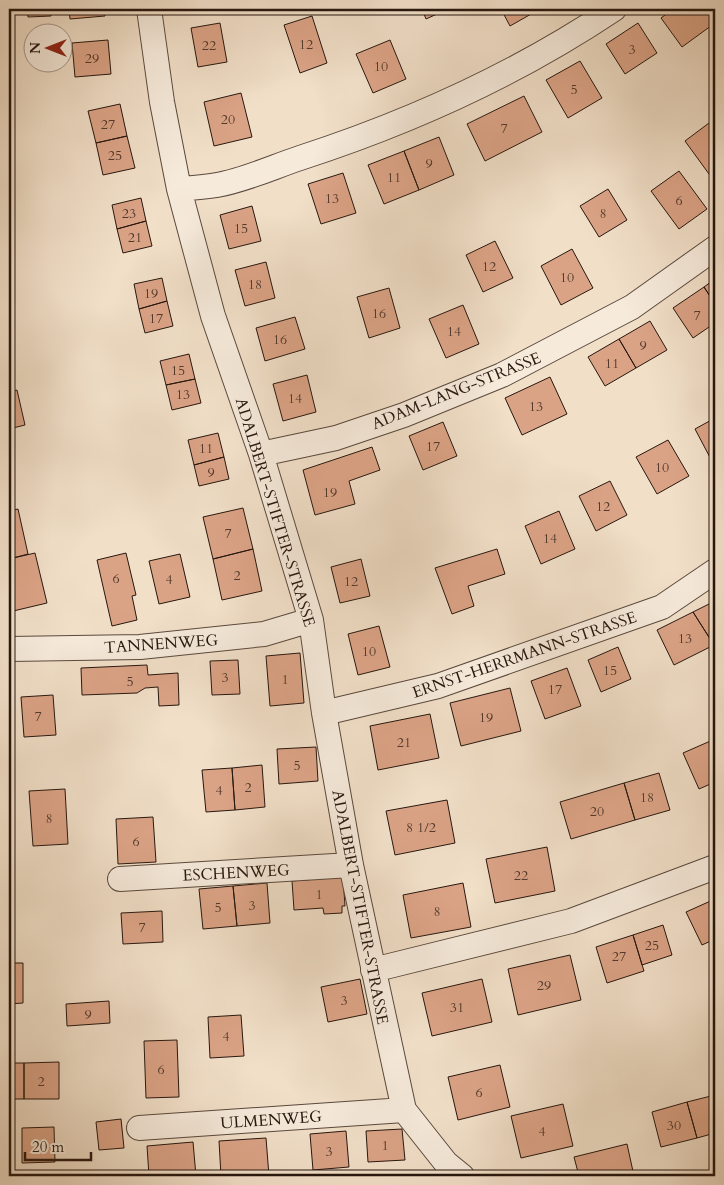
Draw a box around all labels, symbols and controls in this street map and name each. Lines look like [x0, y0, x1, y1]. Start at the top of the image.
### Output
north arrow [22, 22, 72, 72]
house number: 12 [299, 35, 313, 54]
house number: 22 [202, 36, 216, 55]
house number: 3 [628, 40, 636, 59]
text: N [26, 42, 45, 54]
house number: 29 [85, 49, 99, 68]
house number: 10 [374, 57, 388, 76]
house number: 5 [570, 80, 578, 99]
house number: 20 [221, 110, 235, 129]
house number: 27 [101, 115, 115, 134]
house number: 7 [500, 119, 508, 138]
house number: 25 [108, 146, 122, 165]
house number: 9 [425, 154, 433, 173]
house number: 11 [387, 168, 401, 187]
house number: 13 [325, 189, 339, 208]
house number: 6 [675, 191, 683, 210]
house number: 23 [122, 204, 136, 223]
house number: 8 [599, 204, 607, 223]
house number: 15 [234, 219, 248, 238]
house number: 21 [128, 228, 142, 247]
house number: 12 [482, 257, 496, 276]
house number: 10 [560, 268, 574, 287]
house number: 18 [248, 275, 262, 294]
house number: 19 [144, 284, 158, 303]
house number: 16 [372, 304, 386, 323]
house number: 7 [693, 306, 701, 325]
house number: 17 [149, 309, 163, 328]
house number: 14 [447, 322, 461, 341]
house number: 16 [273, 330, 287, 349]
house number: 9 [639, 336, 647, 355]
street label: ADAM-LANG-STRASSE [369, 347, 544, 435]
house number: 11 [605, 354, 619, 373]
house number: 15 [171, 361, 185, 380]
house number: 13 [176, 385, 190, 404]
house number: 14 [288, 389, 302, 408]
street label: ADALBERT-STIFTER-STRASSE [230, 395, 320, 630]
house number: 13 [529, 397, 543, 416]
house number: 17 [426, 437, 440, 456]
house number: 11 [199, 439, 213, 458]
house number: 10 [655, 458, 669, 477]
house number: 9 [207, 463, 215, 482]
house number: 19 [323, 483, 337, 502]
house number: 12 [596, 497, 610, 516]
house number: 7 [224, 524, 232, 543]
house number: 14 [543, 529, 557, 548]
house number: 2 [233, 566, 241, 585]
house number: 6 [112, 569, 120, 588]
house number: 4 [165, 570, 173, 589]
house number: 12 [344, 572, 358, 591]
street label: ERNST-HERRMANN-STRASSE [409, 606, 640, 704]
street label: TANNENWEG [103, 629, 219, 659]
house number: 13 [678, 629, 692, 648]
house number: 10 [362, 642, 376, 661]
house number: 15 [603, 661, 617, 680]
house number: 3 [221, 668, 229, 687]
house number: 1 [281, 670, 289, 689]
house number: 5 [126, 672, 134, 691]
house number: 17 [548, 680, 562, 699]
house number: 7 [34, 707, 42, 726]
house number: 19 [479, 708, 493, 727]
house number: 21 [397, 733, 411, 752]
house number: 5 [293, 756, 301, 775]
house number: 2 [244, 778, 252, 797]
house number: 4 [215, 781, 223, 800]
street label: ADALBERT-STIFTER-STRASSE [326, 788, 394, 1026]
house number: 18 [640, 788, 654, 807]
house number: 20 [590, 802, 604, 821]
house number: 8 [45, 809, 53, 828]
house number: 8 1/2 [406, 818, 436, 837]
house number: 6 [132, 832, 140, 851]
street label: ESCHENWEG [182, 859, 291, 887]
house number: 22 [514, 866, 528, 885]
house number: 1 [315, 885, 323, 904]
house number: 3 [248, 896, 256, 915]
house number: 5 [214, 898, 222, 917]
house number: 8 [433, 902, 441, 921]
house number: 7 [138, 918, 146, 937]
house number: 25 [645, 936, 659, 955]
house number: 27 [612, 947, 626, 966]
house number: 29 [537, 976, 551, 995]
house number: 3 [340, 991, 348, 1010]
house number: 31 [450, 998, 464, 1017]
house number: 9 [84, 1005, 92, 1024]
house number: 4 [222, 1027, 230, 1046]
house number: 6 [157, 1060, 165, 1079]
house number: 2 [37, 1072, 45, 1091]
house number: 6 [475, 1083, 483, 1102]
street label: ULMENWEG [220, 1105, 323, 1135]
house number: 30 [667, 1116, 681, 1135]
house number: 4 [538, 1122, 546, 1141]
scale bar [25, 1130, 91, 1162]
house number: 1 [381, 1136, 389, 1155]
text: 20 m [32, 1137, 64, 1157]
house number: 3 [325, 1142, 333, 1161]

